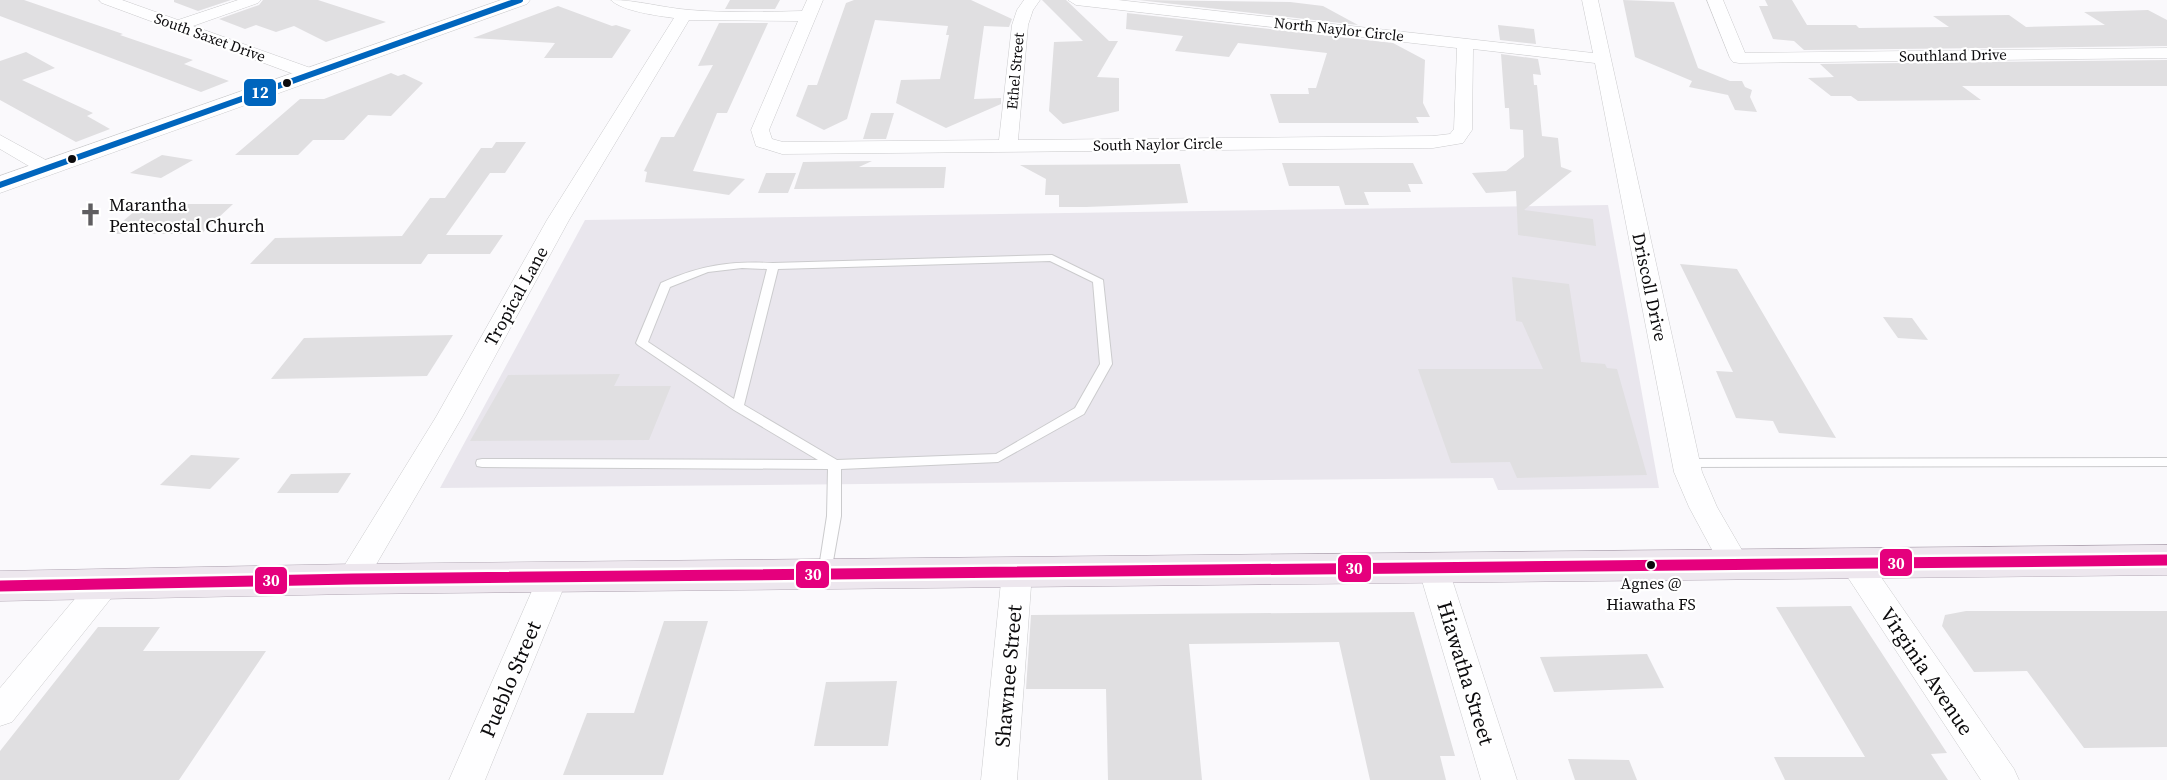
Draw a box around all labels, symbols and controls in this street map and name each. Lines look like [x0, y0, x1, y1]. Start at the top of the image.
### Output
street label: South Saxet Drive [151, 7, 269, 67]
street label: North Naylor Circle [1273, 12, 1405, 46]
street label: Ethel Street [1001, 32, 1029, 110]
street label: Southland Drive [1899, 44, 2007, 66]
unlabelled marker [281, 77, 293, 89]
line badge: 12 [243, 78, 277, 107]
text: 12 [251, 81, 269, 103]
street label: South Naylor Circle [1093, 132, 1223, 156]
unlabelled marker [66, 153, 78, 165]
place label: Marantha Pentecostal Church [109, 192, 265, 238]
church icon: Marantha Pentecostal Church [78, 201, 104, 227]
street label: Driscoll Drive [1626, 230, 1674, 344]
street label: Tropical Lane [478, 242, 554, 350]
line badge: 30 [1879, 548, 1913, 577]
text: 30 [1887, 552, 1905, 574]
line badge: 30 [1337, 554, 1372, 583]
text: 30 [1345, 557, 1363, 579]
marker: Agnes @ Hiawatha FS [1645, 559, 1657, 571]
line badge: 30 [795, 560, 830, 589]
text: 30 [804, 563, 822, 585]
line badge: 30 [254, 566, 288, 595]
text: 30 [262, 569, 280, 591]
place label: Agnes @ Hiawatha FS [1606, 572, 1696, 615]
street label: Hiawatha Street [1430, 598, 1502, 749]
street label: Virginia Avenue [1873, 601, 1981, 741]
street label: Shawnee Street [987, 603, 1029, 748]
street label: Pueblo Street [472, 616, 548, 742]

